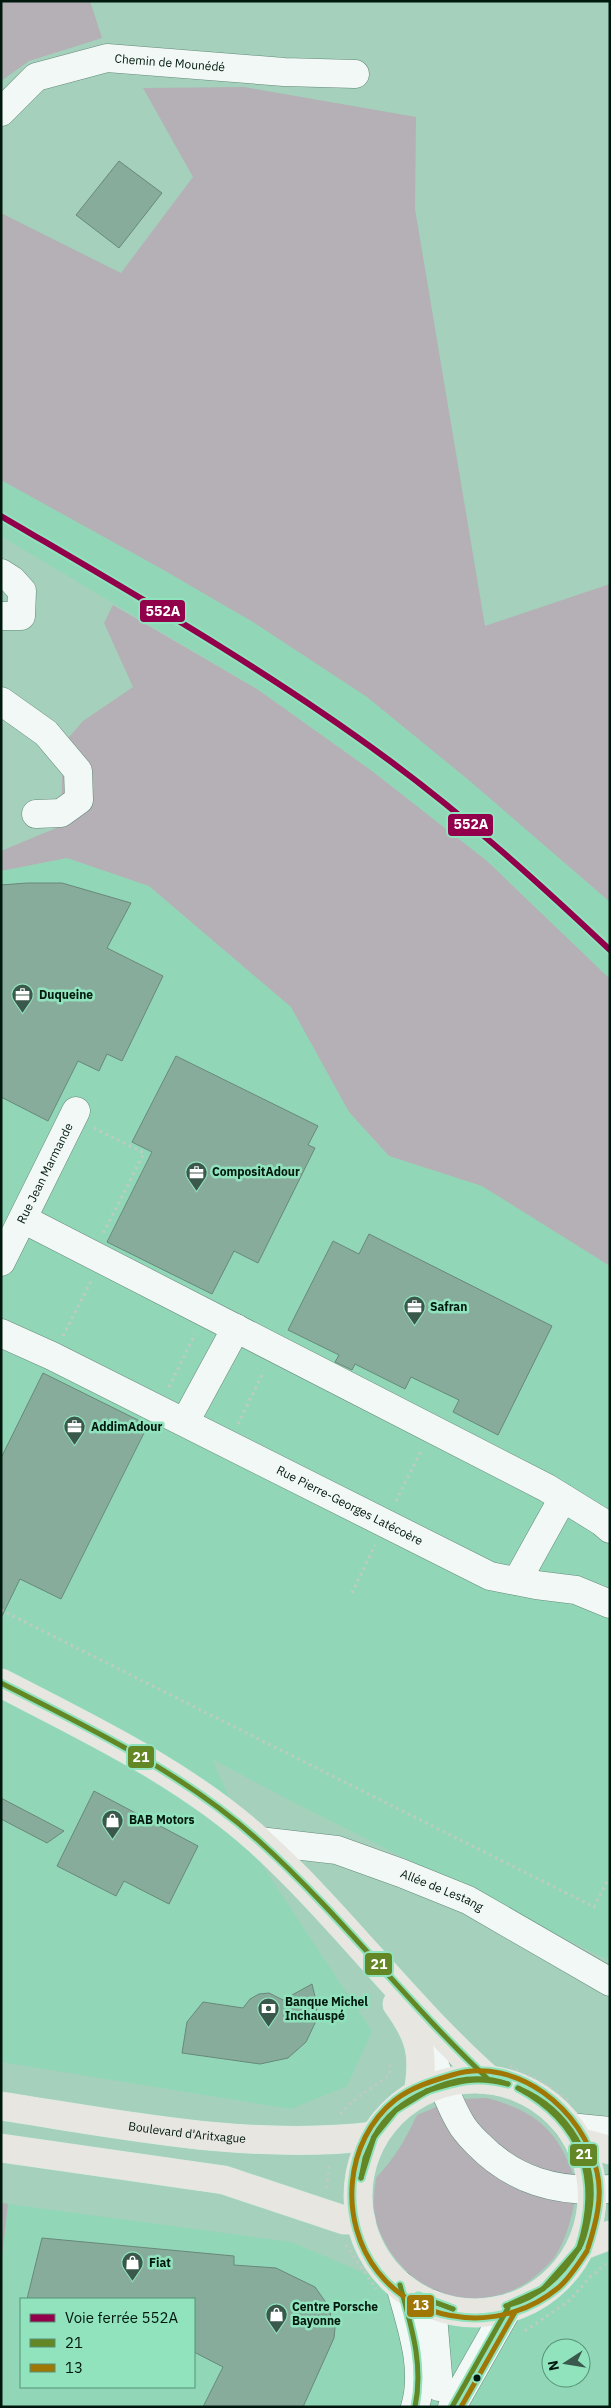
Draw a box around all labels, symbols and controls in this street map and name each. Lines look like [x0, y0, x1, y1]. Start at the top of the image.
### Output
street label: Chemin de Mounédé [114, 51, 226, 74]
line badge: 552A [139, 599, 186, 623]
text: 552A [146, 602, 181, 620]
line badge: 552A [447, 813, 494, 837]
text: 552A [454, 815, 489, 833]
office icon: Duqueine [11, 983, 35, 1014]
place label: Duqueine [39, 987, 93, 1002]
street label: Rue Jean Marmande [13, 1120, 76, 1226]
office icon: CompositAdour [184, 1160, 208, 1191]
place label: CompositAdour [212, 1164, 300, 1179]
office icon: Safran [402, 1295, 426, 1326]
place label: Safran [430, 1299, 467, 1314]
office icon: AddimAdour [63, 1415, 87, 1446]
place label: AddimAdour [91, 1419, 162, 1434]
street label: Rue Pierre-Georges Latécoère [274, 1462, 426, 1548]
line badge: 21 [127, 1745, 155, 1769]
text: 21 [133, 1748, 150, 1766]
shop icon: BAB Motors [101, 1808, 125, 1839]
place label: BAB Motors [129, 1812, 195, 1827]
street label: Allée de Lestang [398, 1866, 487, 1915]
line badge: 21 [364, 1952, 393, 1976]
text: 21 [371, 1955, 388, 1973]
place label: Banque Michel Inchauspé [285, 1994, 368, 2023]
bank icon: Banque Michel Inchauspé [257, 1997, 281, 2028]
street label: Boulevard d'Aritxague [127, 2118, 247, 2146]
line badge: 21 [569, 2143, 598, 2167]
text: 21 [576, 2145, 593, 2163]
shop icon: Fiat [121, 2251, 145, 2282]
place label: Fiat [149, 2255, 171, 2270]
line badge: 13 [406, 2294, 435, 2318]
text: 13 [413, 2296, 429, 2314]
legend [20, 2298, 195, 2388]
place label: Centre Porsche Bayonne [292, 2299, 378, 2328]
shop icon: Centre Porsche Bayonne [264, 2302, 288, 2333]
text: Voie ferrée 552A [65, 2308, 179, 2327]
text: 21 [65, 2333, 83, 2352]
north arrow [541, 2338, 591, 2388]
text: 13 [65, 2358, 83, 2377]
text: N [543, 2359, 563, 2373]
unlabelled marker [472, 2373, 482, 2383]

